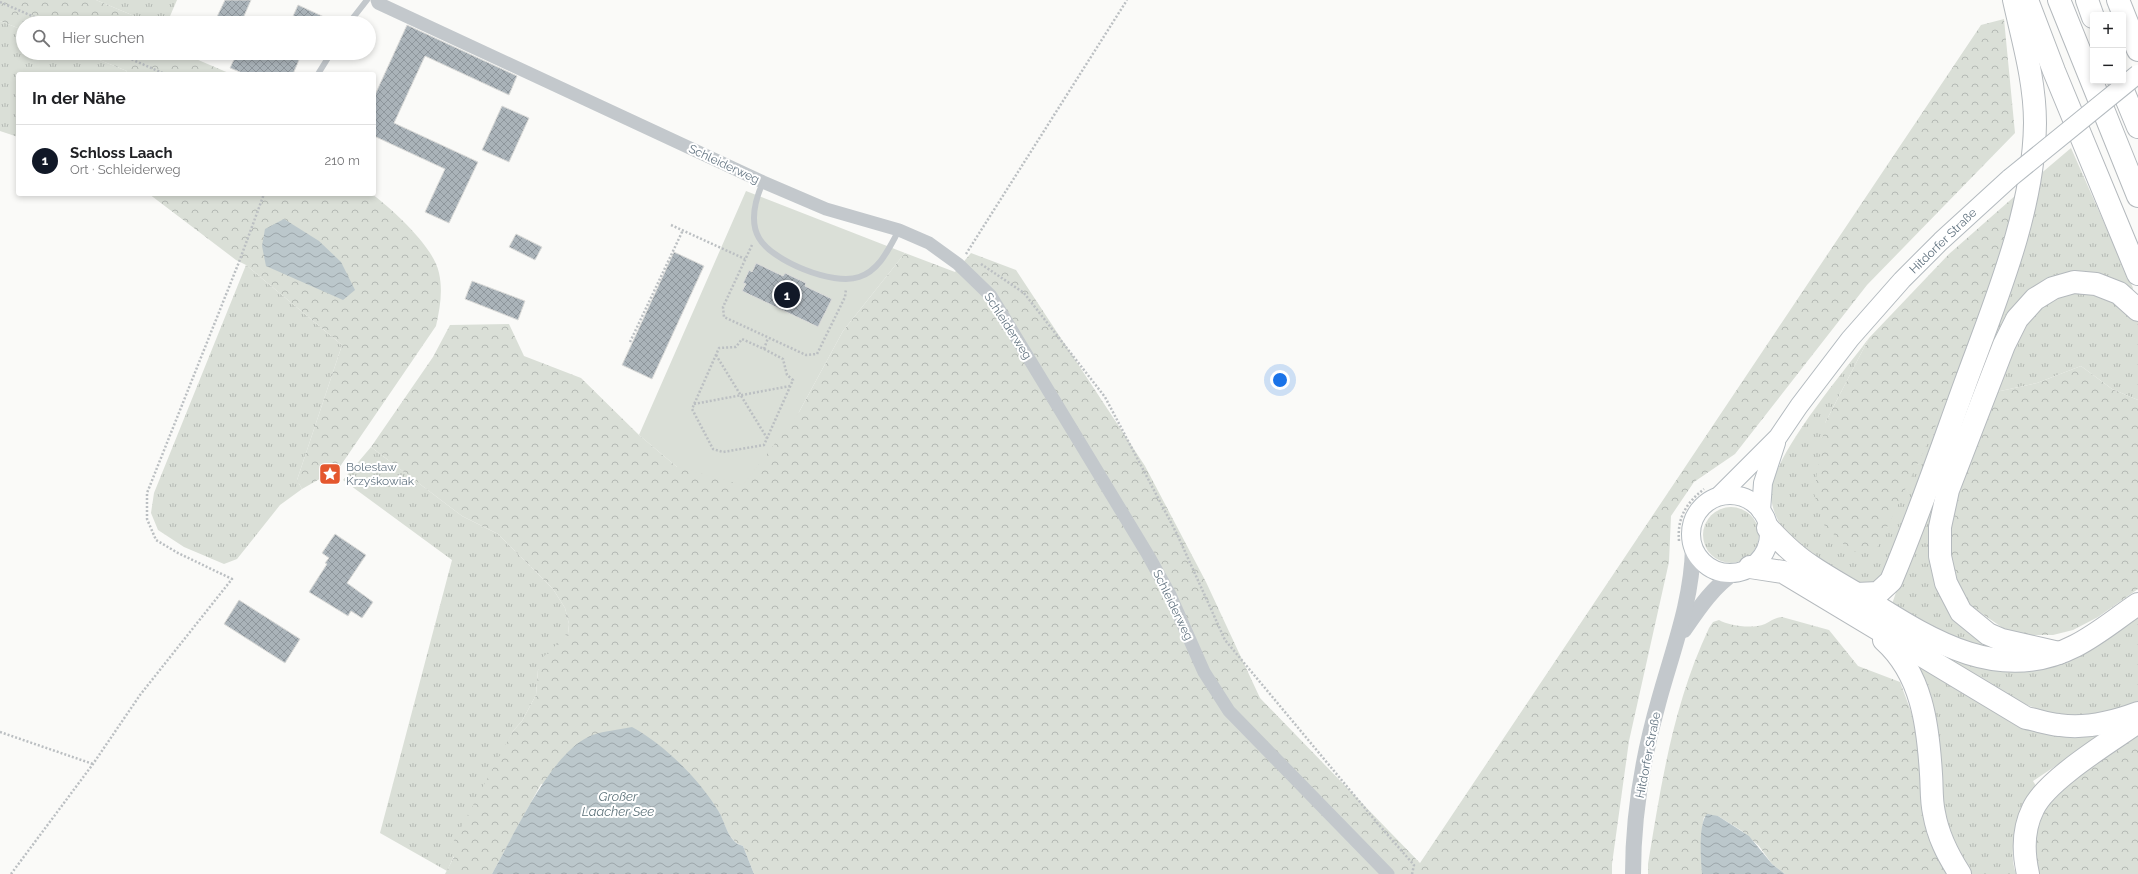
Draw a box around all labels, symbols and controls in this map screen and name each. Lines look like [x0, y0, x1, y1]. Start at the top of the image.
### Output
map controls [2090, 12, 2126, 84]
button: + [2090, 12, 2126, 48]
search box [16, 16, 376, 60]
icon: search [30, 27, 52, 49]
text: Hier suchen [62, 29, 145, 47]
button: − [2090, 48, 2126, 84]
text: In der Nähe [32, 88, 126, 108]
street label: Schleiderweg [686, 141, 762, 187]
text: Schloss Laach [70, 144, 172, 162]
text: 1 [42, 153, 48, 168]
text: 210 m [324, 153, 360, 168]
text: Ort · Schleiderweg [70, 162, 181, 177]
street label: Hitdorfer Straße [1907, 206, 1979, 276]
pin: 1 [774, 280, 800, 310]
street label: Schleiderweg [981, 290, 1035, 362]
your location [1270, 370, 1290, 390]
place label: Bolesław Krzyśkowiak [346, 460, 415, 488]
place icon: Bolesław Krzyśkowiak [317, 461, 343, 487]
street label: Schleiderweg [1150, 568, 1196, 642]
street label: Hitdorfer Straße [1633, 711, 1663, 799]
water label: Großer Laacher See [582, 789, 654, 819]

